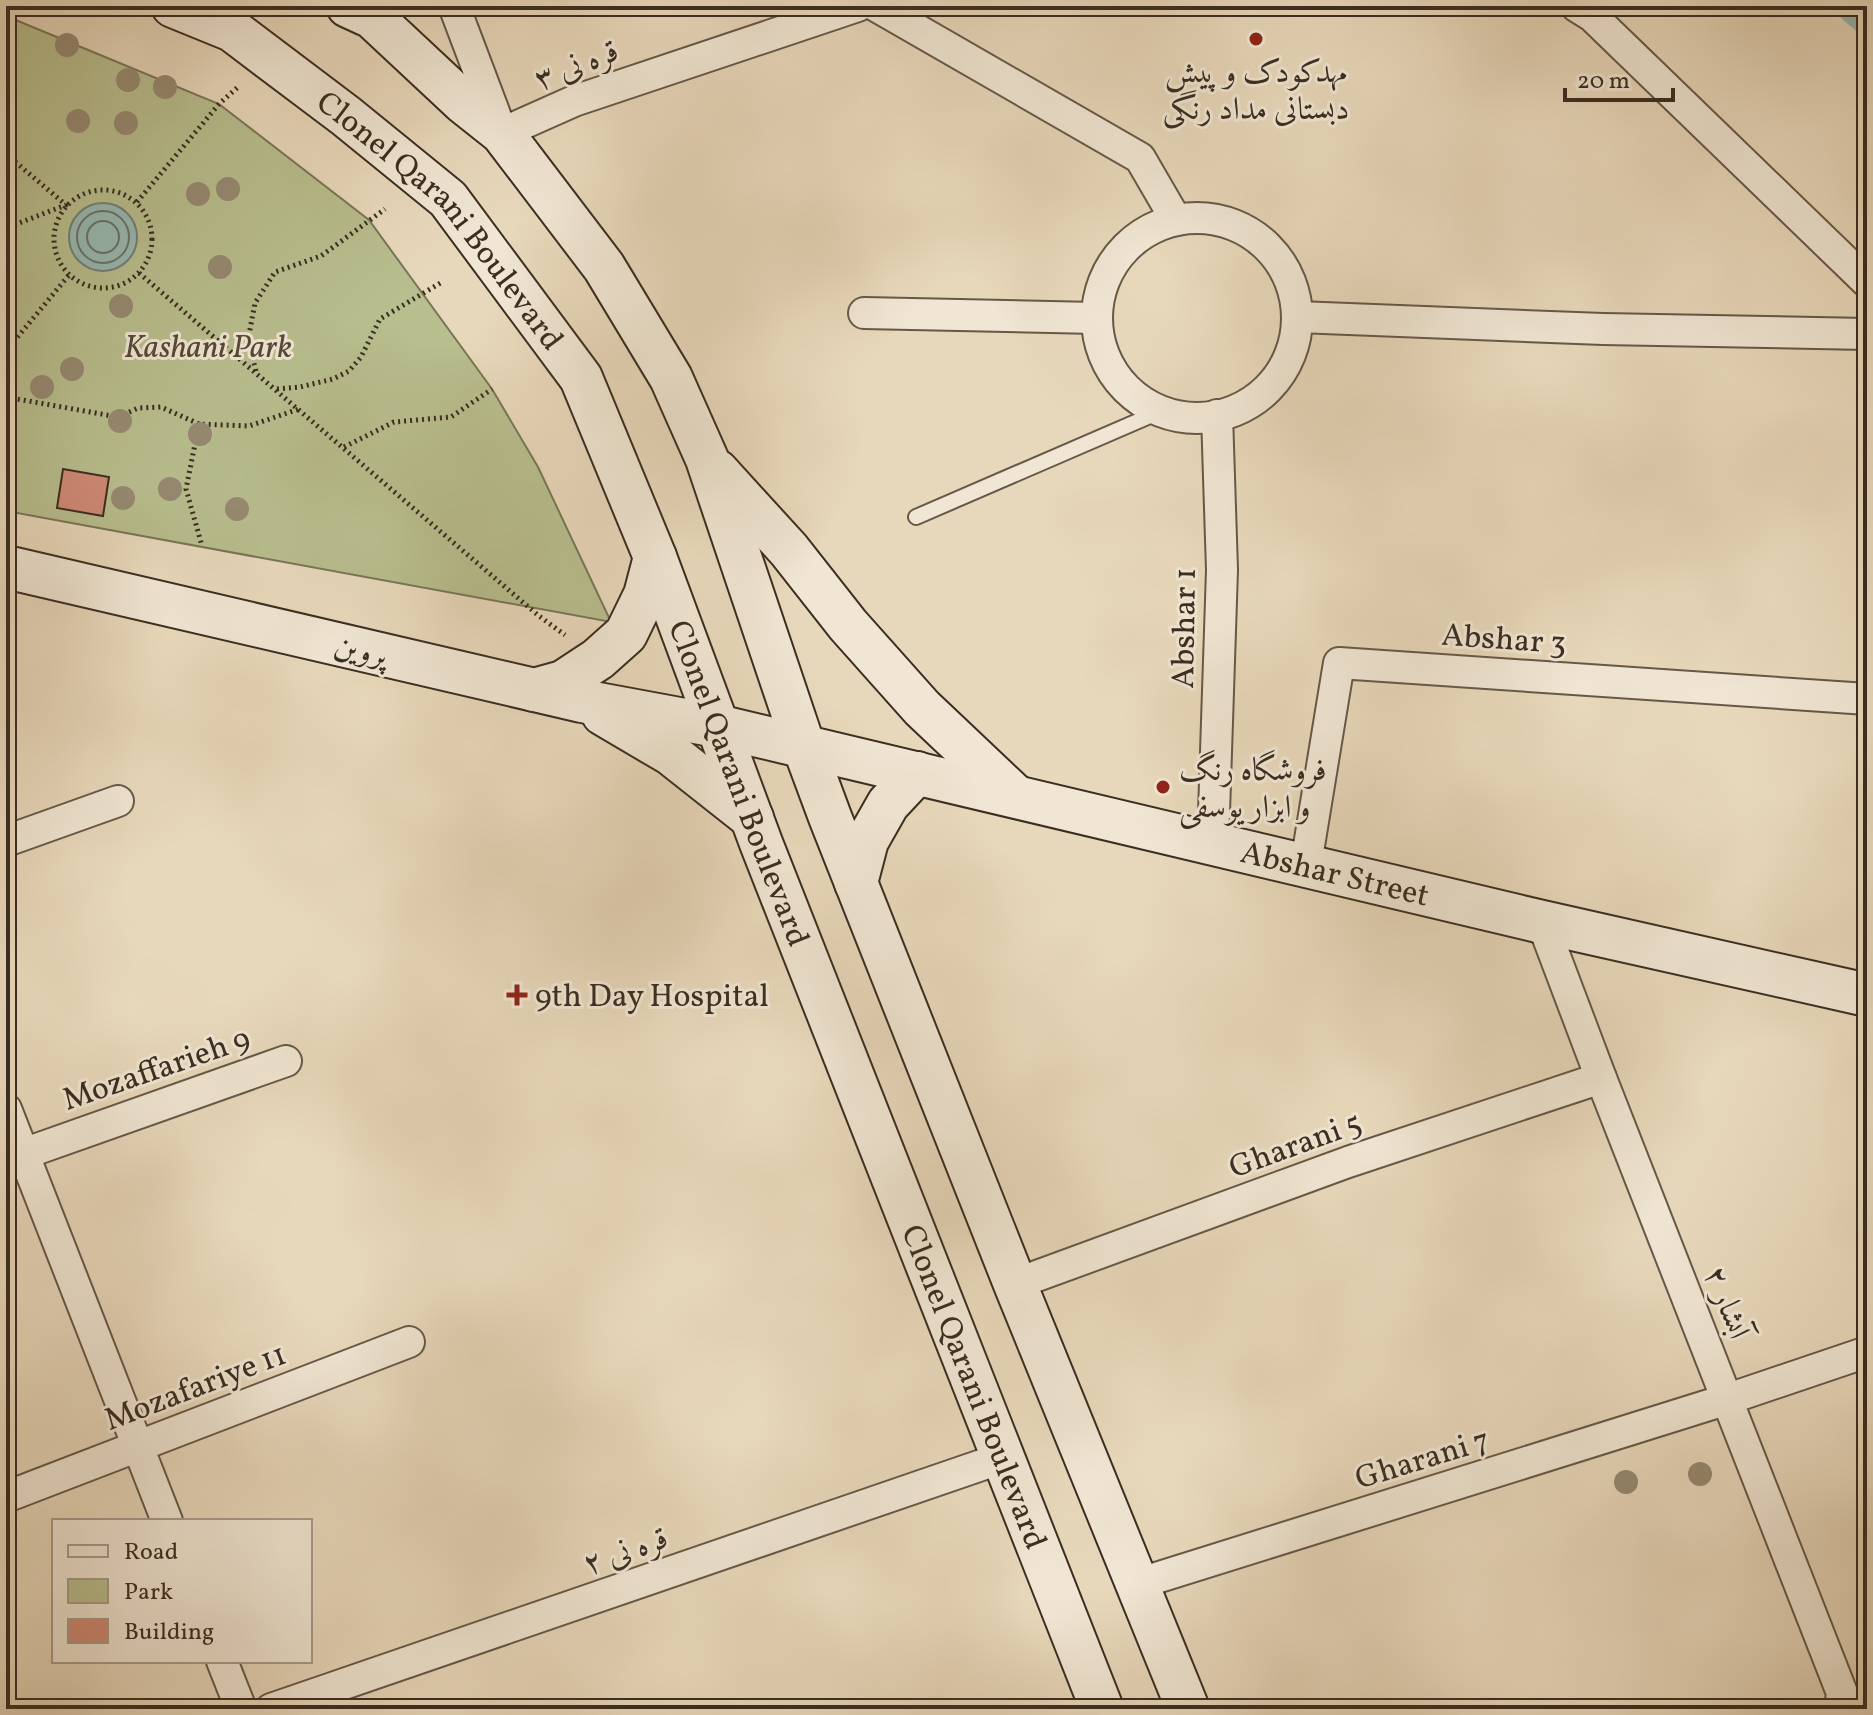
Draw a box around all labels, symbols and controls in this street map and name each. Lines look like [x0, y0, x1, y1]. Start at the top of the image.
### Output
marker: مهدکودک و پیش دبستانی مداد رنگی [1247, 30, 1265, 48]
street label: قره نی ۳ [528, 31, 626, 103]
place label: مهدکودک و پیش دبستانی مداد رنگی [1163, 52, 1349, 133]
scale bar [1565, 52, 1673, 102]
text: 20 m [1577, 65, 1630, 99]
street label: Clonel Qarani Boulevard [306, 82, 572, 361]
park label: Kashani Park [124, 327, 292, 371]
street label: Abshar 1 [1163, 567, 1209, 689]
street label: Clonel Qarani Boulevard [655, 615, 819, 954]
street label: Abshar 3 [1440, 615, 1568, 667]
street label: پروین [329, 624, 395, 680]
place label: فروشگاه رنگ و ابزار یوسفی [1179, 749, 1327, 831]
marker: فروشگاه رنگ و ابزار یوسفی [1154, 778, 1172, 796]
street label: Abshar Street [1236, 832, 1433, 919]
place label: 9th Day Hospital [535, 976, 769, 1020]
marker: 9th Day Hospital [506, 984, 528, 1006]
street label: Mozaffarieh 9 [57, 1018, 257, 1123]
street label: Gharani 5 [1224, 1102, 1369, 1191]
street label: Clonel Qarani Boulevard [889, 1219, 1056, 1557]
street label: آبشار ۲ [1691, 1260, 1760, 1349]
street label: Mozafariye 11 [99, 1334, 293, 1444]
street label: Gharani 7 [1350, 1420, 1495, 1502]
street label: قره نی ۲ [578, 1518, 674, 1588]
legend [52, 1519, 312, 1663]
text: Road [124, 1536, 178, 1570]
text: Park [124, 1576, 173, 1610]
text: Building [124, 1616, 214, 1650]

